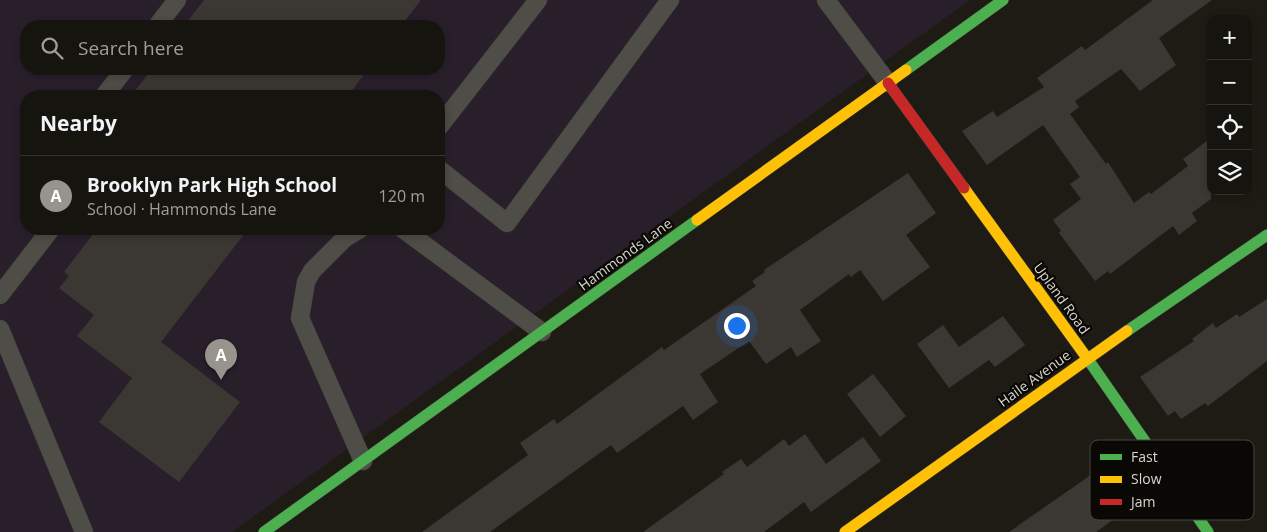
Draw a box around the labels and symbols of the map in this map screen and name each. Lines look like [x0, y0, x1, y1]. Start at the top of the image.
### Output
street label: Hammonds Lane [574, 213, 676, 294]
street label: Upland Road [1030, 258, 1094, 338]
your location [724, 313, 750, 339]
pin: A [205, 339, 237, 380]
street label: Haile Avenue [994, 345, 1074, 411]
legend [1090, 440, 1254, 520]
text: Fast [1131, 447, 1158, 466]
text: Slow [1131, 469, 1162, 488]
text: Jam [1129, 492, 1156, 511]

